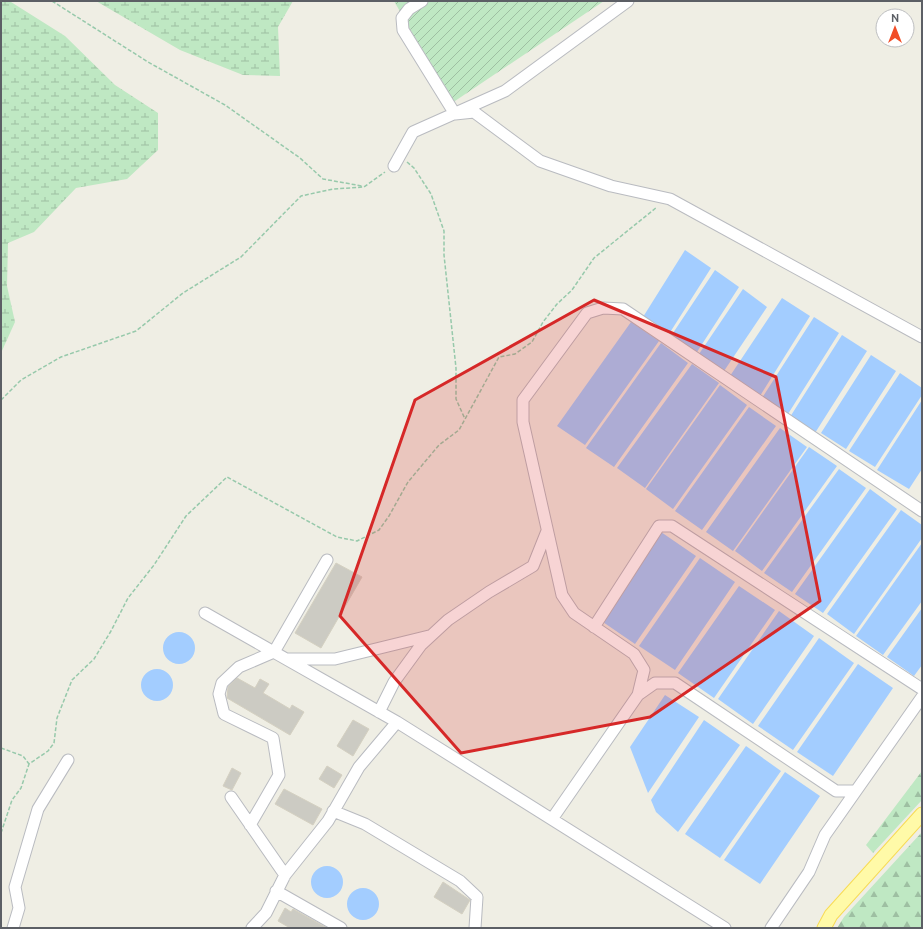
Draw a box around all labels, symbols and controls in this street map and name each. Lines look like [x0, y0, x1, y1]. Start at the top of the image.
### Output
north arrow [875, 8, 915, 48]
text: N [891, 12, 899, 24]

